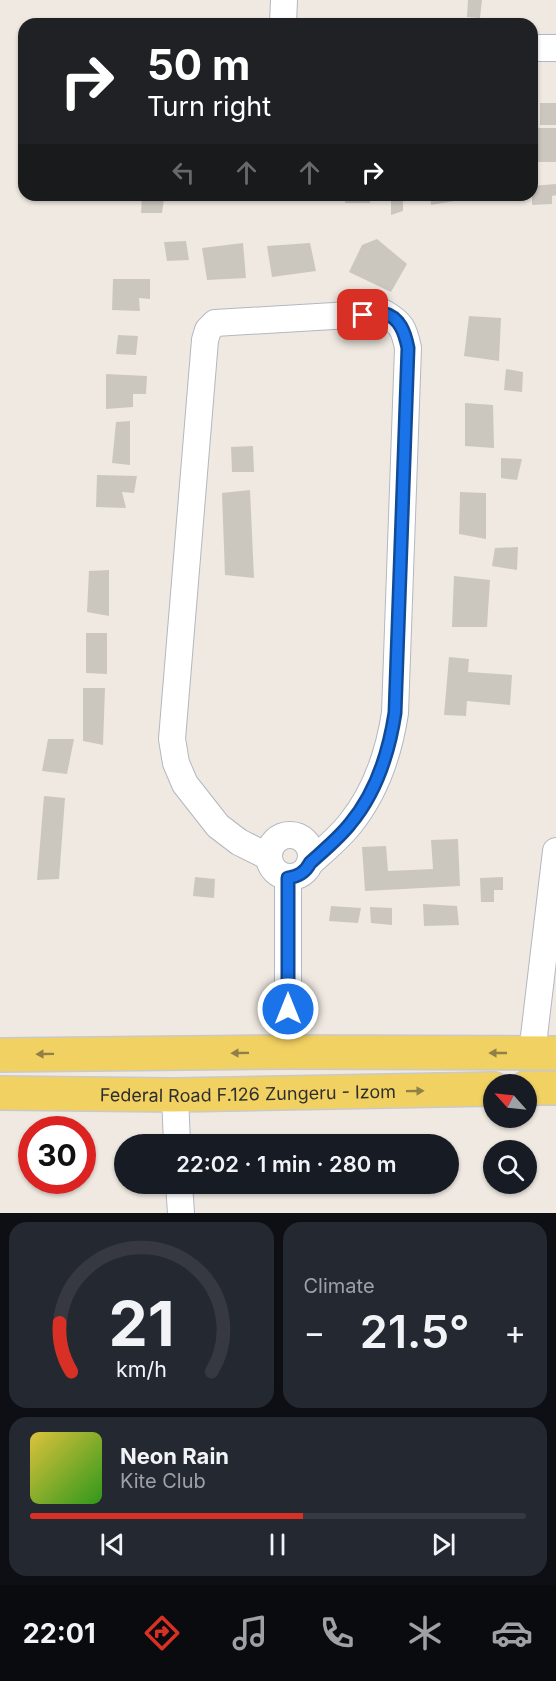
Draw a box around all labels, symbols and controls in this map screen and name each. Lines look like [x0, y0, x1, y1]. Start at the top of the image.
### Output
text: 50 m [147, 39, 250, 90]
icon: right [48, 42, 126, 120]
text: Turn right [147, 90, 271, 123]
icon: left [167, 156, 200, 189]
icon: ahead [230, 156, 263, 189]
icon: ahead [293, 156, 326, 189]
icon: right [356, 156, 389, 189]
pin [337, 289, 388, 340]
icon: arrive [346, 298, 379, 331]
position arrow [256, 977, 320, 1041]
one-way arrow [230, 1048, 249, 1058]
one-way arrow [488, 1048, 507, 1058]
one-way arrow [35, 1050, 54, 1059]
north arrow [483, 1074, 537, 1128]
map controls [483, 1074, 537, 1194]
street label: Federal Road F.126 Zungeru - Izom [100, 1080, 396, 1106]
one-way arrow [406, 1086, 425, 1095]
speed limit sign: 30 [18, 1116, 96, 1194]
button: search [483, 1140, 537, 1194]
text: 22:02 · 1 min · 280 m [176, 1151, 397, 1177]
text: Climate [304, 1274, 375, 1298]
text: 21 [108, 1286, 174, 1361]
text: 21.5° [360, 1304, 470, 1359]
text: − [304, 1312, 325, 1352]
text: + [504, 1312, 526, 1352]
text: km/h [116, 1356, 167, 1382]
text: Neon Rain [120, 1443, 229, 1469]
text: Kite Club [120, 1469, 206, 1493]
icon: previous [96, 1528, 129, 1561]
icon: pause [261, 1528, 294, 1561]
icon: next [427, 1528, 460, 1561]
icon: directions [141, 1612, 183, 1654]
icon: music [229, 1612, 271, 1654]
icon: phone [316, 1612, 358, 1654]
icon: climate [404, 1612, 446, 1654]
icon: car [491, 1612, 533, 1654]
text: 22:01 [23, 1617, 96, 1650]

